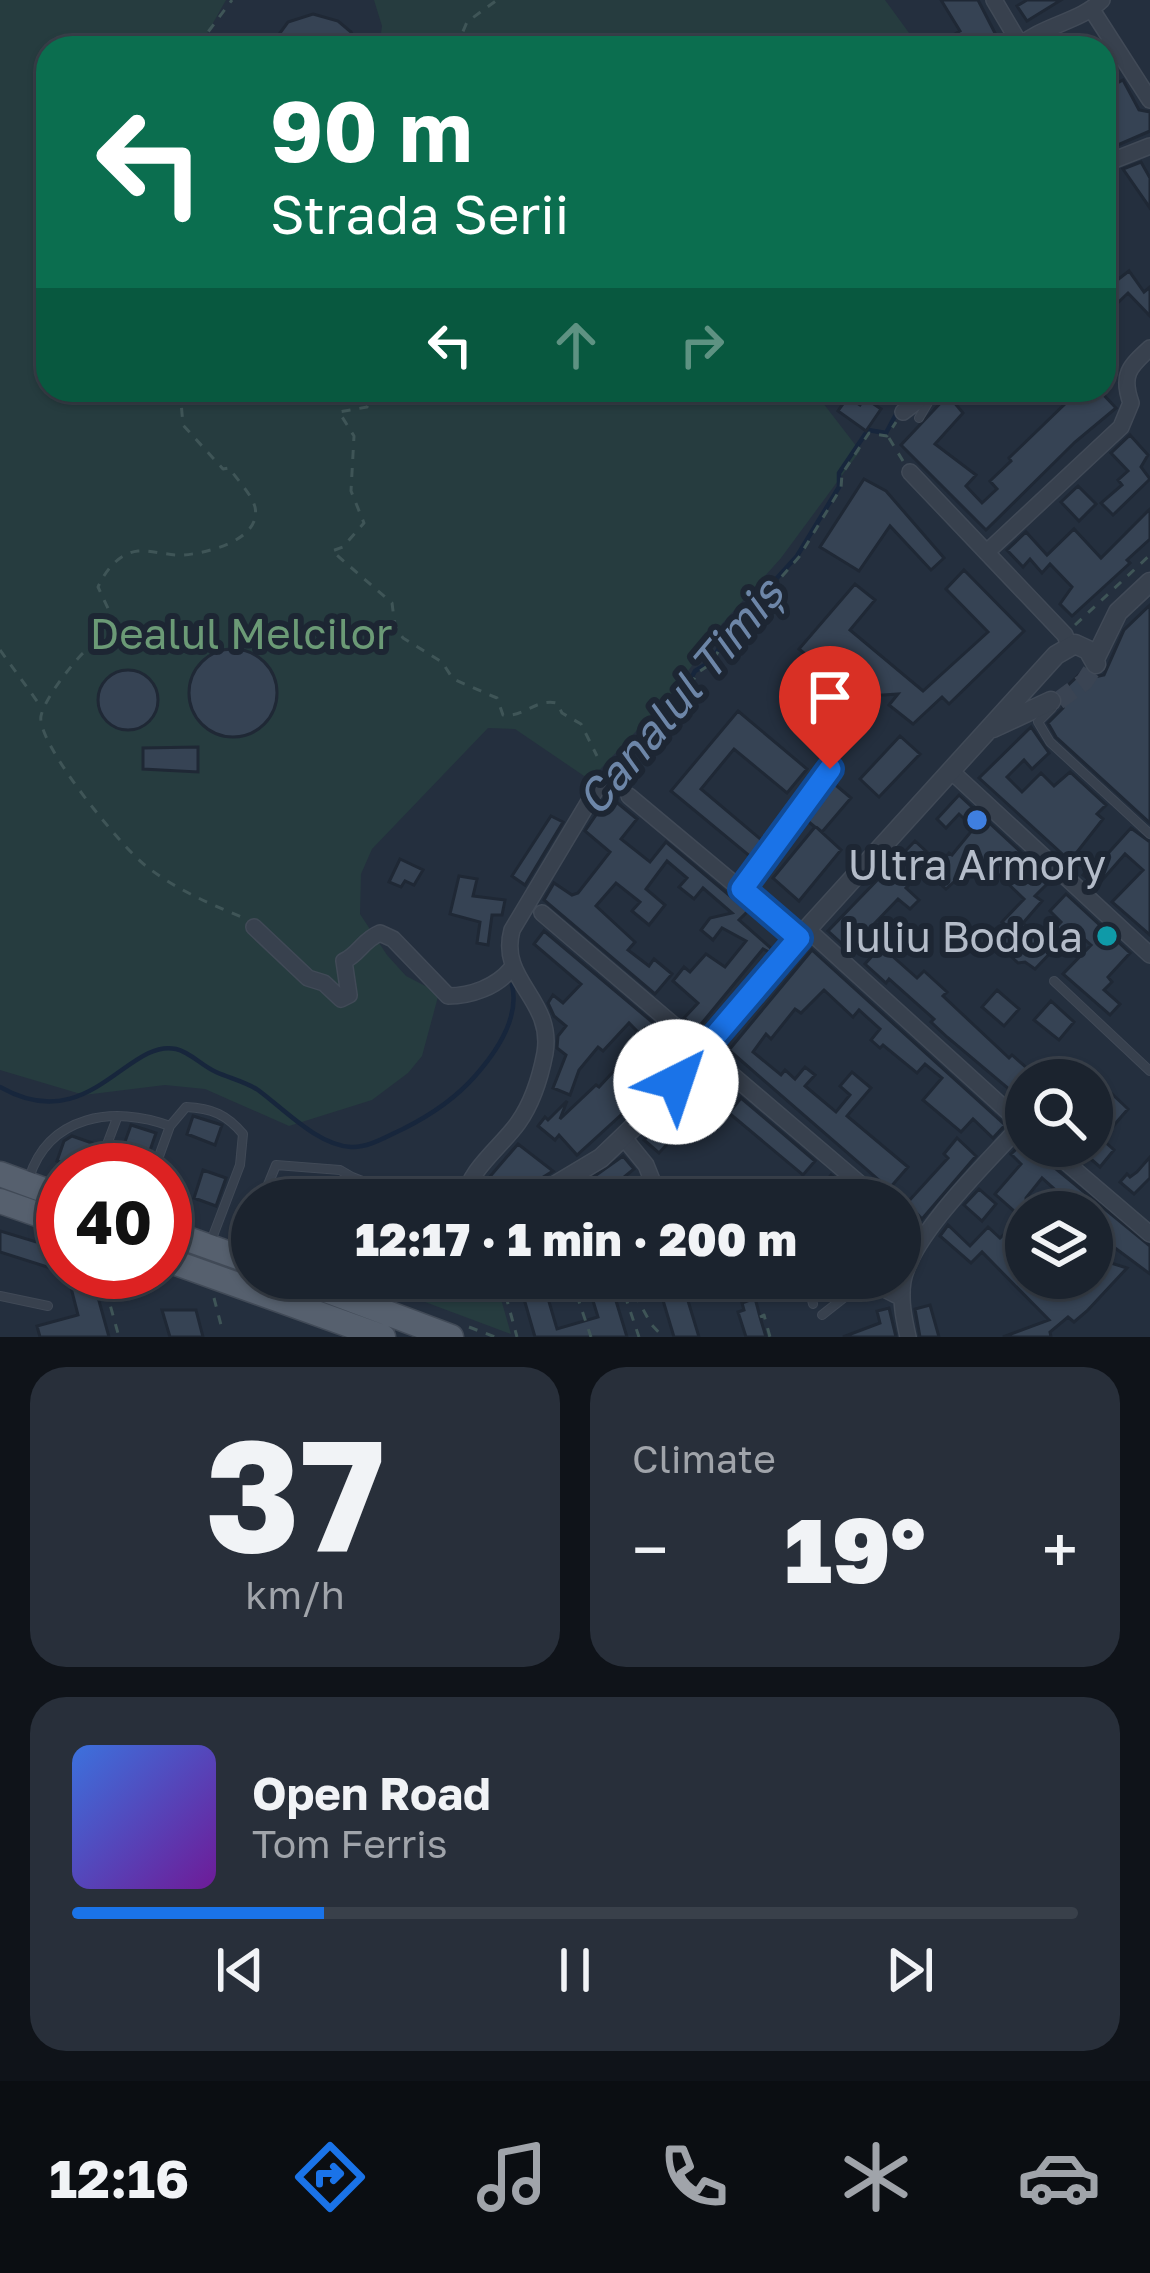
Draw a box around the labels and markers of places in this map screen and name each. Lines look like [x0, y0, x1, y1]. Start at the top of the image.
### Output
pin [779, 646, 881, 769]
marker: Ultra Armory [964, 807, 990, 833]
place label: Ultra Armory [848, 839, 1106, 889]
place label: Iuliu Bodola [842, 911, 1083, 961]
marker: Iuliu Bodola [1094, 923, 1120, 949]

